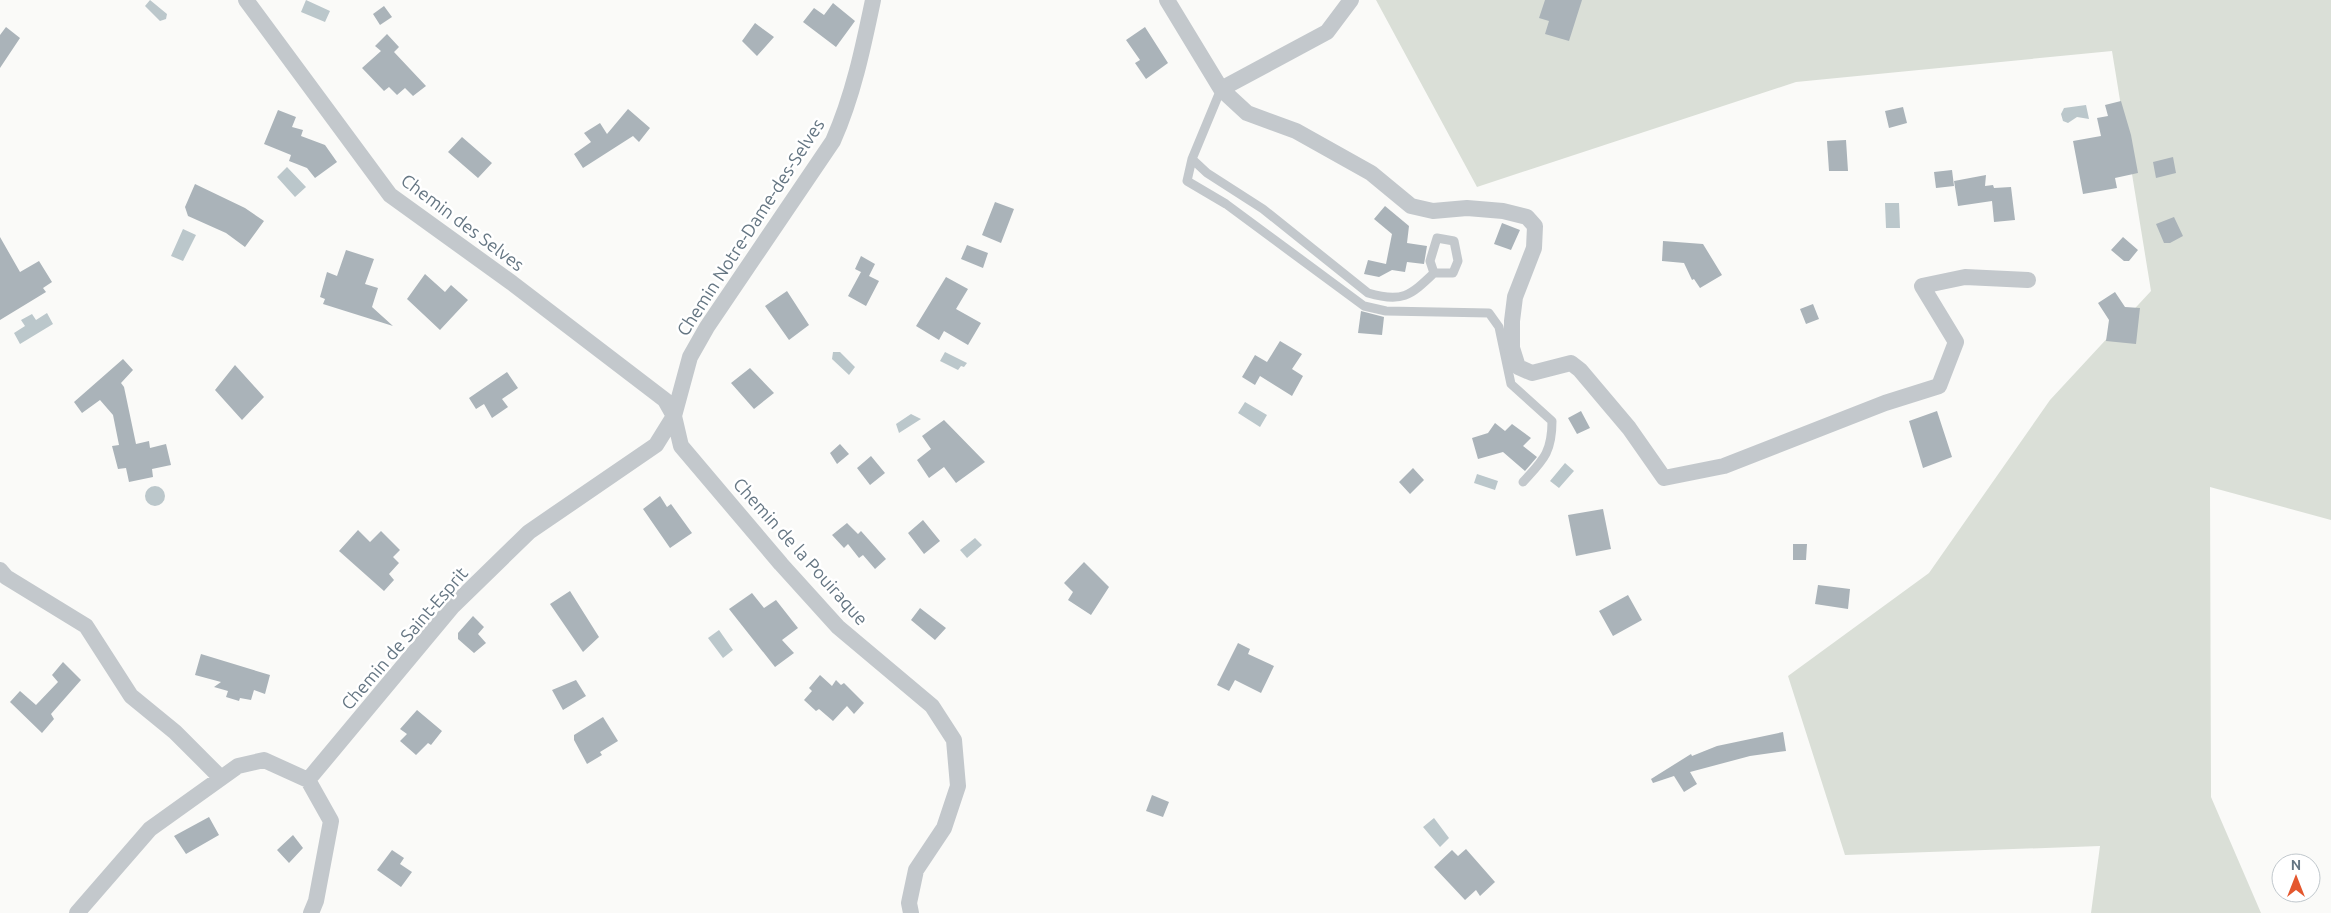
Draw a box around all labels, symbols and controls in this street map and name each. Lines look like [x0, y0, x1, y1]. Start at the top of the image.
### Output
street label: Chemin Notre-Dame-des-Selves [672, 115, 828, 339]
street label: Chemin des Selves [398, 169, 528, 275]
street label: Chemin de la Pouiraque [730, 473, 872, 629]
street label: Chemin de Saint-Esprit [337, 563, 471, 713]
north arrow [2271, 853, 2321, 903]
text: N [2291, 857, 2301, 873]

